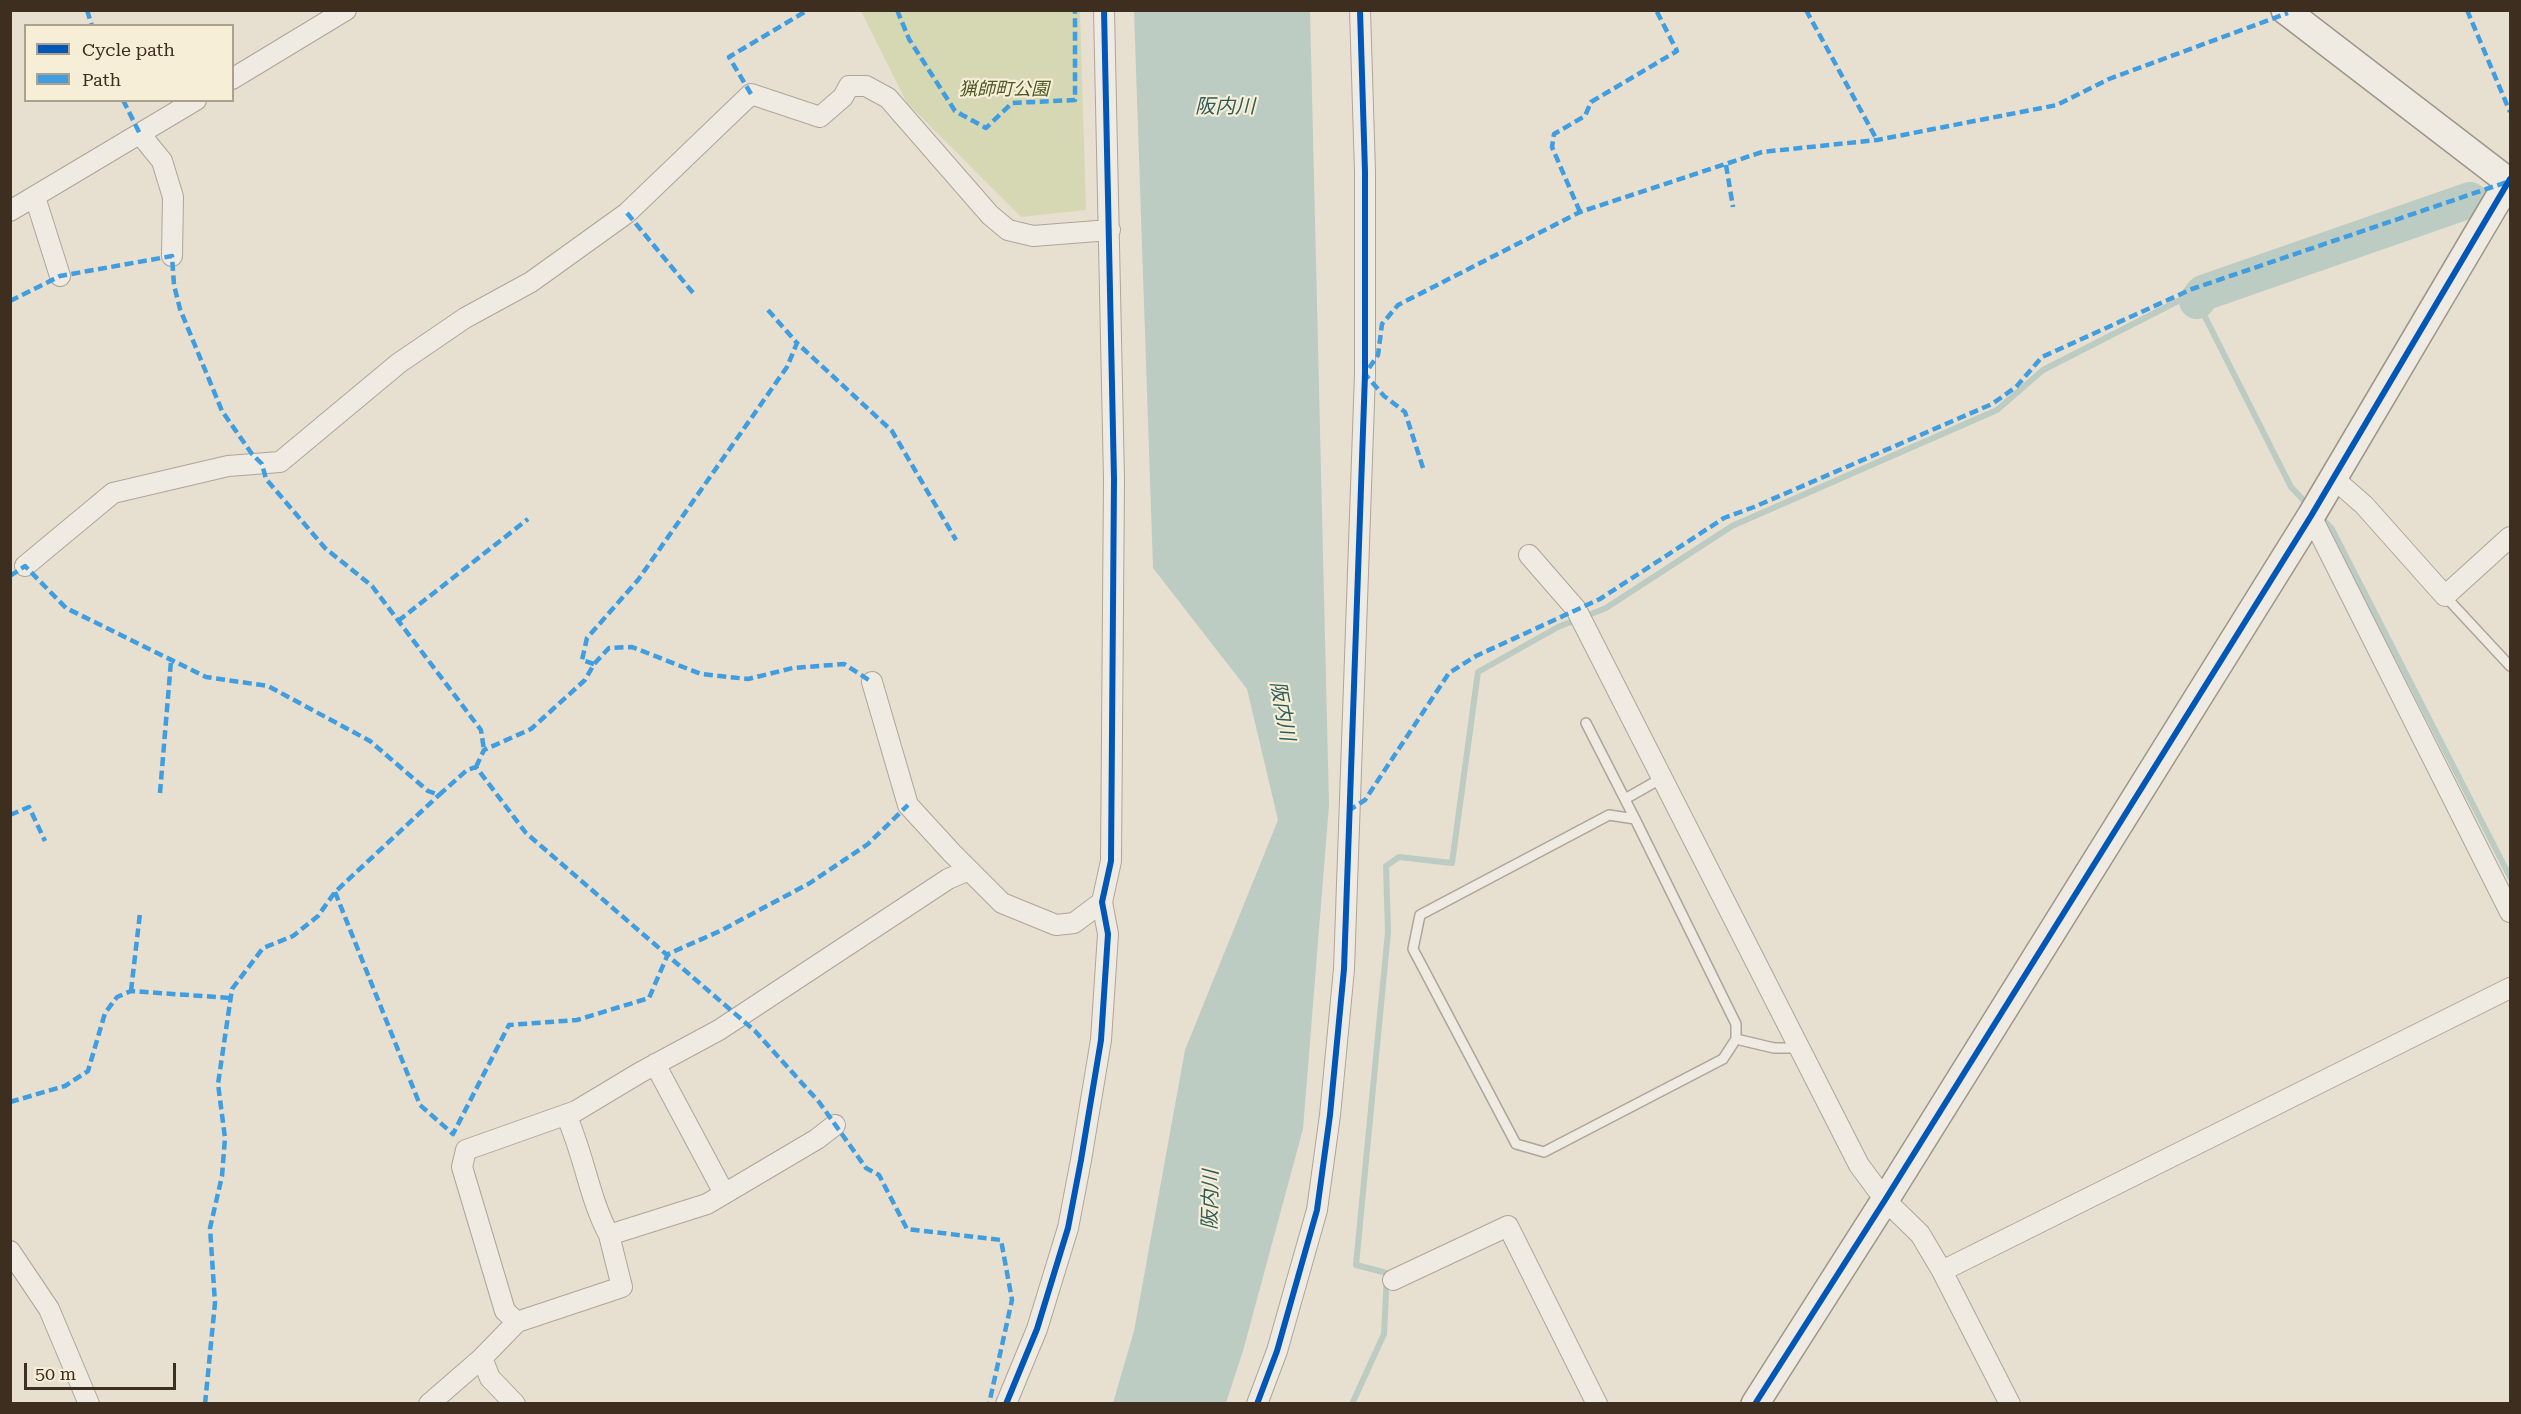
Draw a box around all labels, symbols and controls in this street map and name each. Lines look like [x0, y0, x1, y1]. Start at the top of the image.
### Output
legend [24, 24, 234, 102]
text: Cycle path [82, 39, 175, 60]
text: Path [82, 69, 121, 90]
park label: 猟師町公園 [959, 79, 1049, 101]
water label: 阪内川 [1195, 95, 1255, 119]
water label: 阪内川 [1265, 679, 1299, 743]
water label: 阪内川 [1198, 1170, 1224, 1230]
scale bar [27, 1351, 178, 1389]
text: 50 m [35, 1363, 76, 1384]

